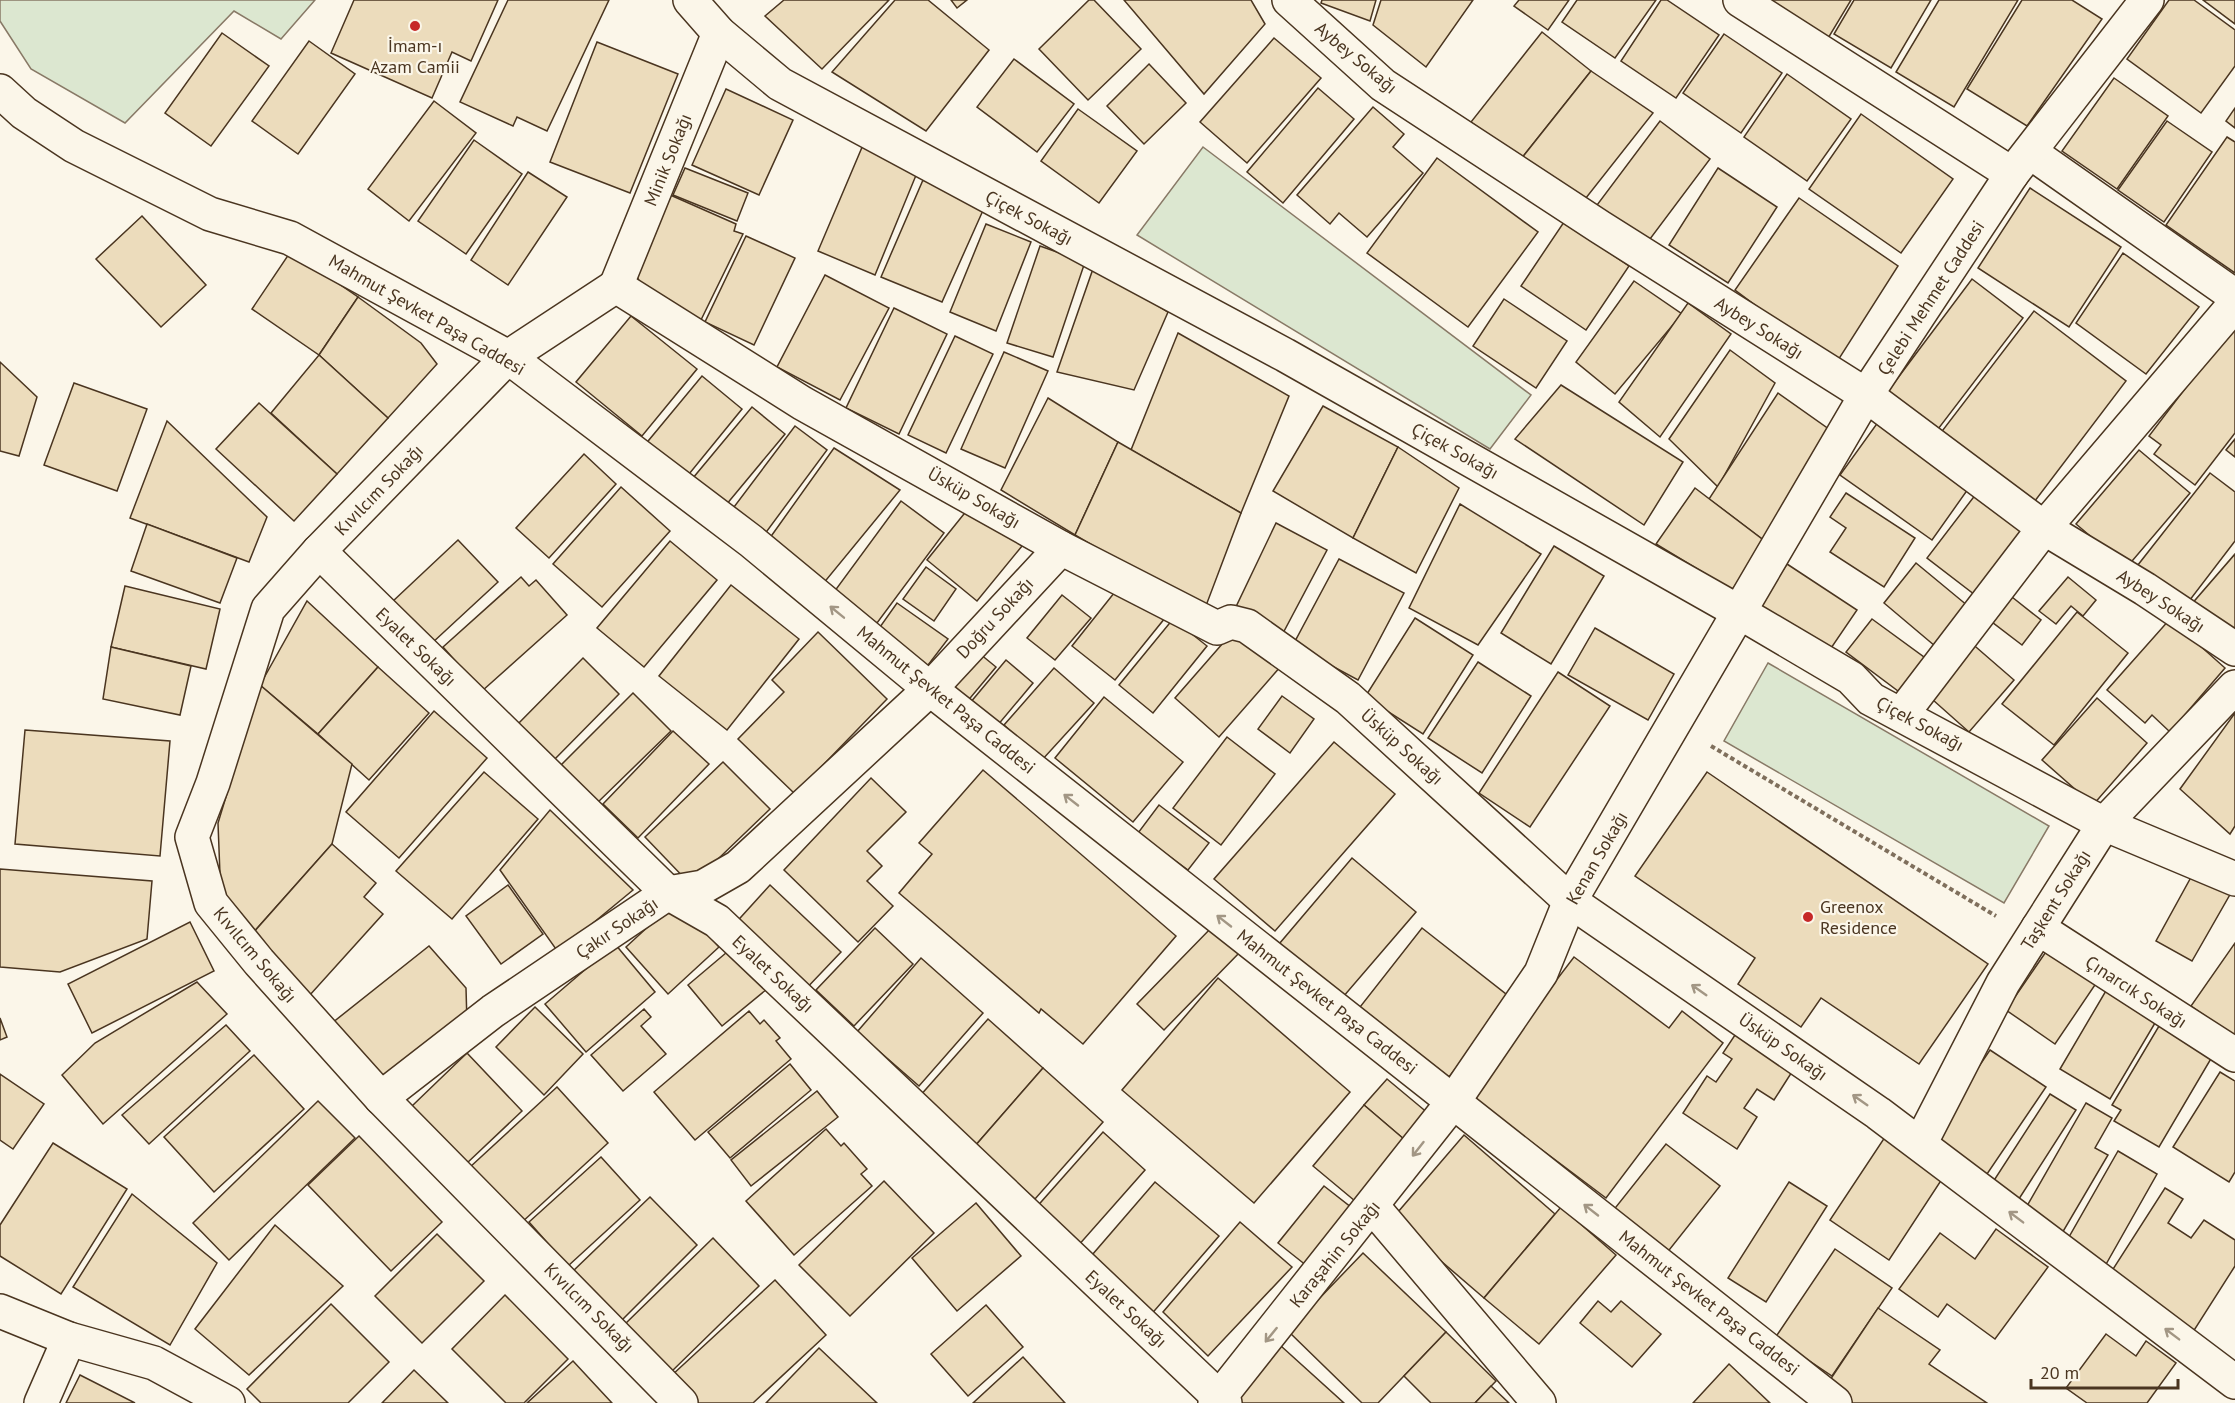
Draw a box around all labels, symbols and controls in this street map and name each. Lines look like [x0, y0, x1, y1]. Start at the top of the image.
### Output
street label: Aybey Sokağı [1310, 16, 1402, 99]
marker: İmam-ı Azam Camii [408, 19, 422, 33]
place label: İmam-ı Azam Camii [370, 34, 460, 78]
street label: Minik Sokağı [639, 110, 697, 209]
street label: Çiçek Sokağı [981, 185, 1077, 250]
street label: Çelebi Mehmet Caddesi [1872, 216, 1989, 380]
street label: Mahmut Şevket Paşa Caddesi [325, 249, 530, 380]
street label: Aybey Sokağı [1711, 291, 1808, 364]
street label: Çiçek Sokağı [1408, 417, 1503, 484]
street label: Kıvılcım Sokağı [329, 439, 428, 540]
street label: Üsküp Sokağı [924, 462, 1025, 533]
street label: Aybey Sokağı [2113, 564, 2210, 638]
street label: Doğru Sokağı [951, 572, 1038, 663]
street label: Eyalet Sokağı [371, 602, 462, 691]
one-way arrow [830, 605, 845, 619]
street label: Mahmut Şevket Paşa Caddesi [852, 620, 1040, 779]
street label: Çiçek Sokağı [1872, 691, 1968, 756]
street label: Üsküp Sokağı [1356, 703, 1448, 790]
one-way arrow [1063, 793, 1079, 806]
street label: Kenan Sokağı [1561, 807, 1633, 909]
street label: Taşkent Sokağı [2016, 845, 2096, 954]
street label: Çakır Sokağı [571, 892, 662, 964]
place label: Greenox Residence [1820, 895, 1897, 939]
street label: Kıvılcım Sokağı [209, 902, 302, 1007]
marker: Greenox Residence [1801, 910, 1815, 924]
one-way arrow [1216, 914, 1232, 927]
street label: Mahmut Şevket Paşa Caddesi [1232, 924, 1422, 1079]
street label: Eyalet Sokağı [728, 930, 819, 1017]
street label: Çınarcık Sokağı [2081, 950, 2192, 1033]
one-way arrow [1691, 984, 1708, 996]
street label: Üsküp Sokağı [1734, 1008, 1832, 1086]
one-way arrow [1852, 1094, 1868, 1106]
one-way arrow [1411, 1140, 1424, 1156]
street label: Karaşahin Sokağı [1284, 1195, 1385, 1312]
one-way arrow [1584, 1204, 1600, 1217]
one-way arrow [2008, 1210, 2024, 1223]
street label: Mahmut Şevket Paşa Caddesi [1614, 1225, 1804, 1380]
street label: Kıvılcım Sokağı [539, 1258, 639, 1358]
street label: Eyalet Sokağı [1081, 1265, 1172, 1352]
one-way arrow [1264, 1326, 1277, 1342]
one-way arrow [2164, 1328, 2180, 1341]
scale bar [2031, 1352, 2178, 1390]
text: 20 m [2040, 1361, 2079, 1384]

